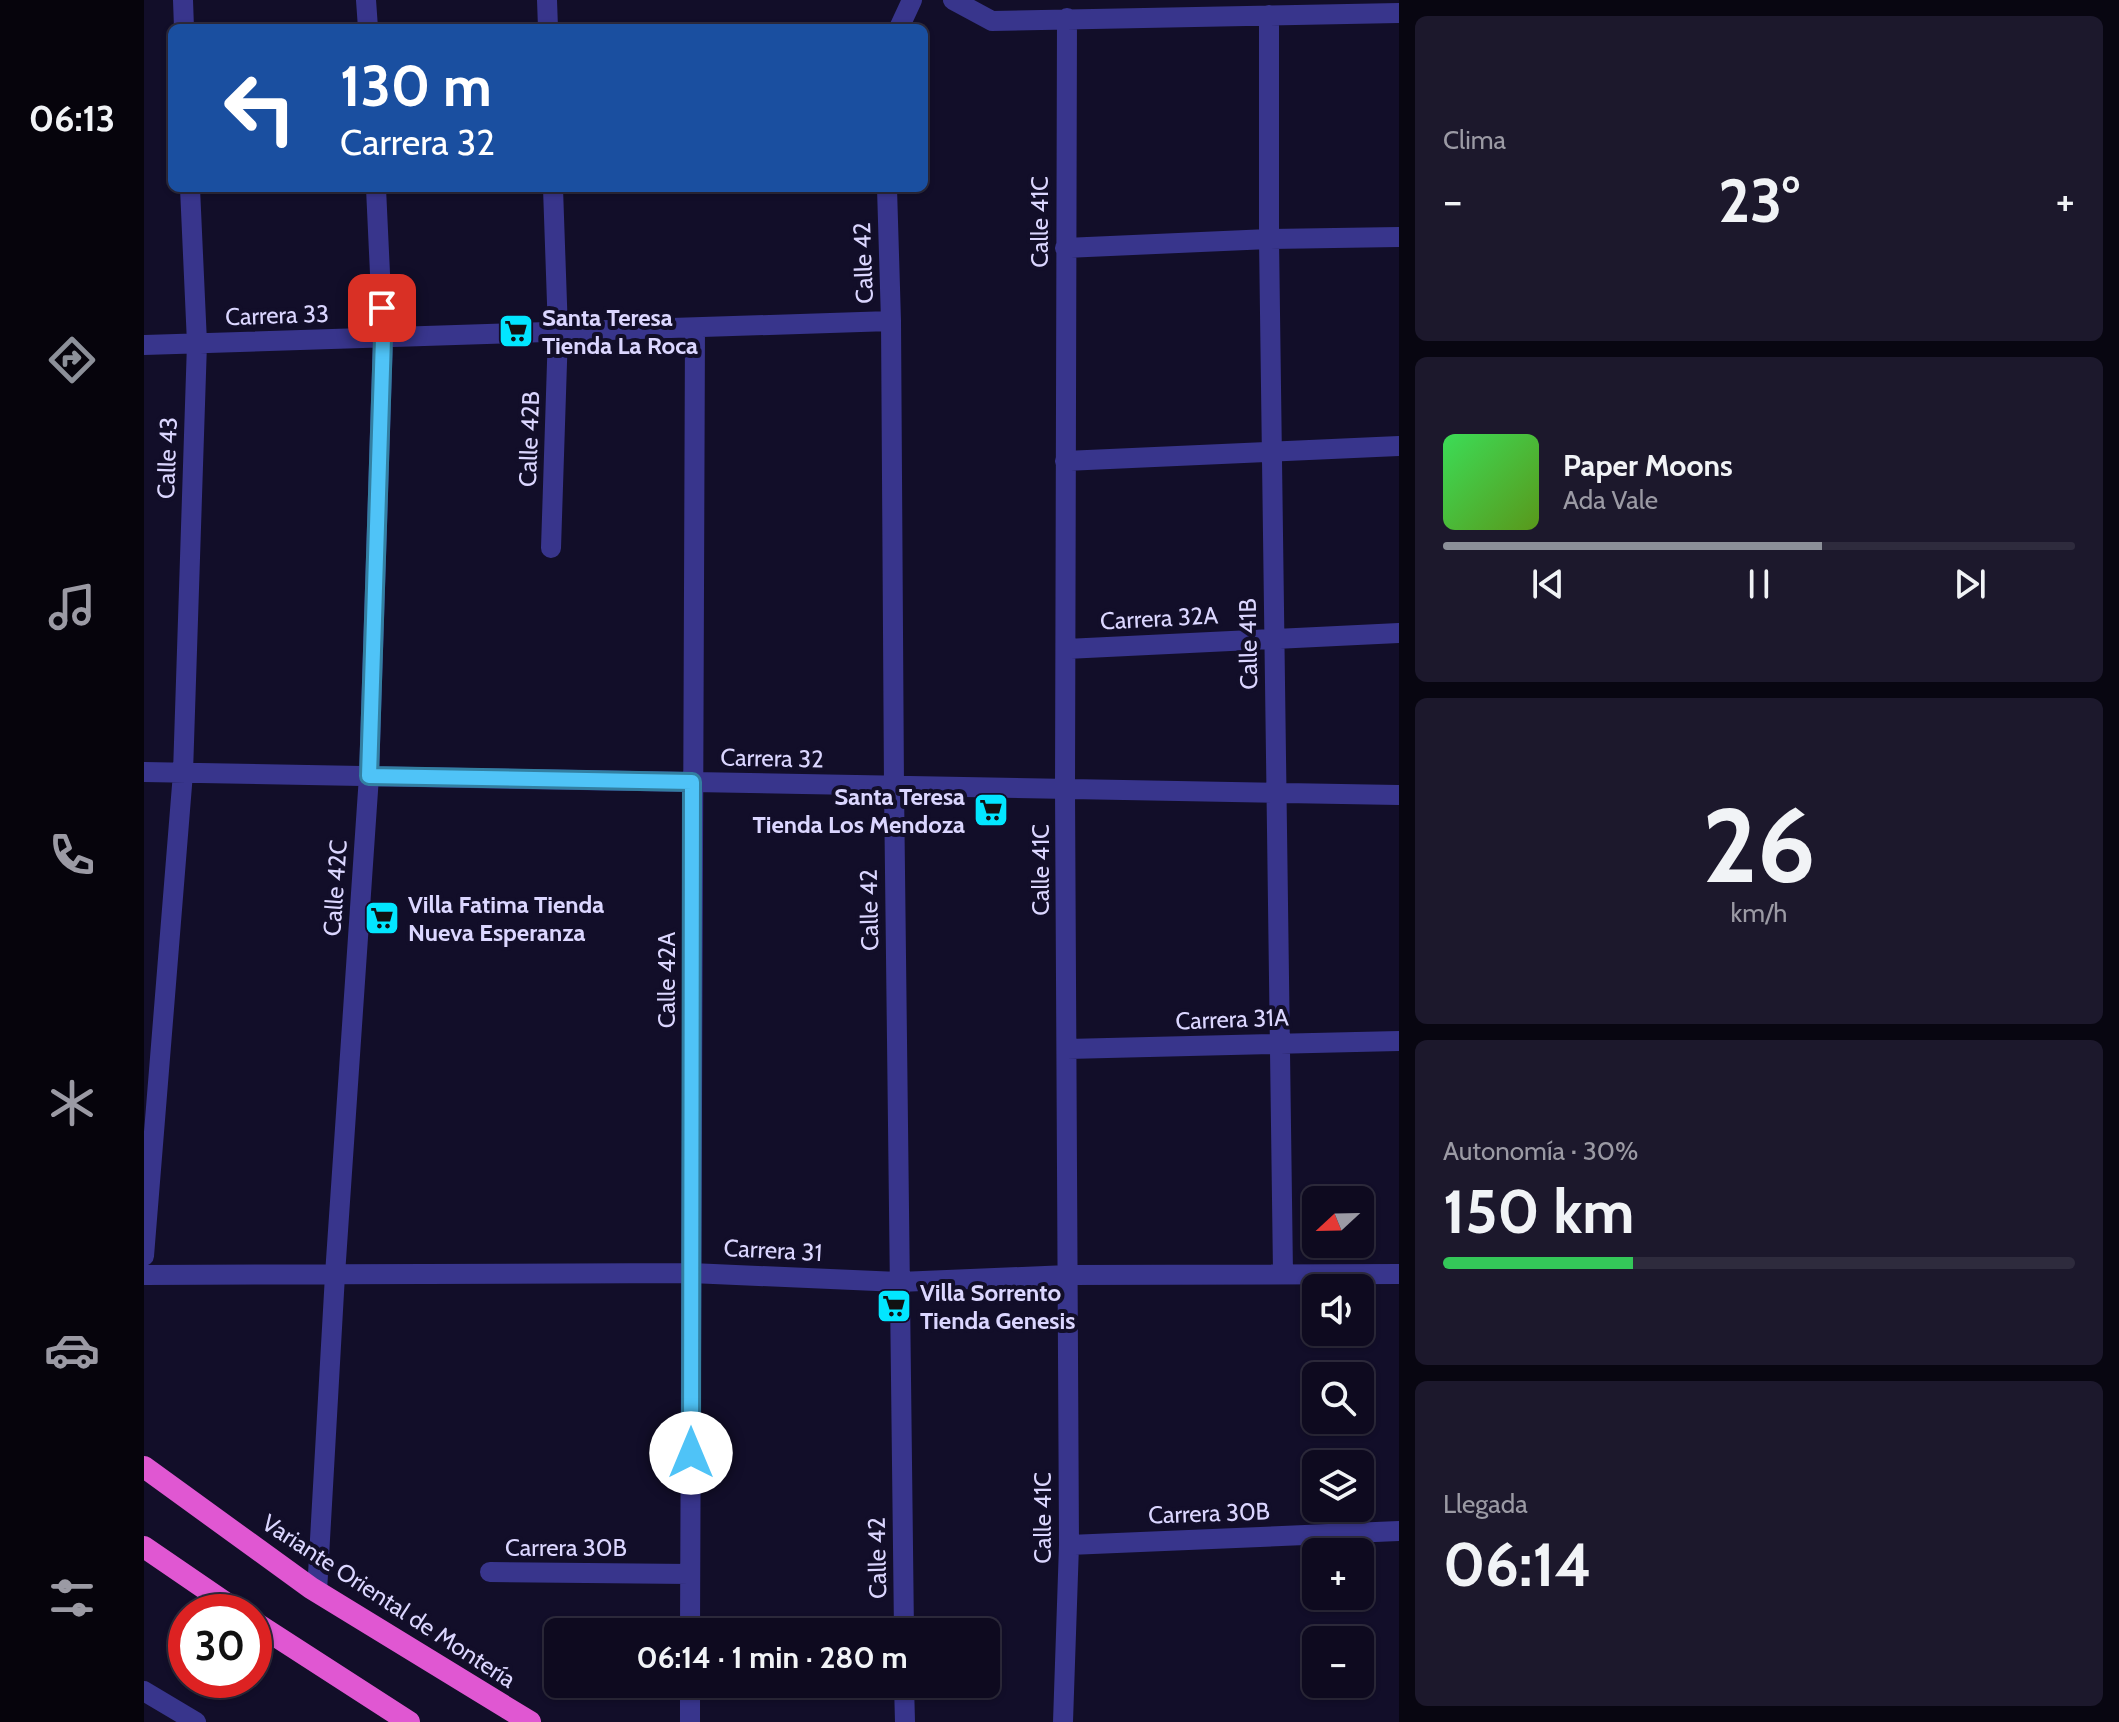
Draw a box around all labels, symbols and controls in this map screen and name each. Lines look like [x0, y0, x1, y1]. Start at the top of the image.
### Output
text: 130 m [340, 52, 492, 120]
icon: left [208, 56, 312, 160]
text: 06:13 [29, 96, 115, 140]
text: Carrera 32 [340, 120, 495, 164]
text: Clima [1443, 124, 1506, 156]
text: 23° [1718, 164, 1800, 237]
text: − [1443, 174, 1462, 227]
text: + [2056, 174, 2075, 227]
street label: Calle 41C [1025, 176, 1054, 268]
street label: Calle 42 [847, 222, 879, 304]
pin [348, 274, 416, 342]
icon: arrive [360, 286, 404, 330]
street label: Carrera 33 [225, 299, 329, 331]
place label: Santa Teresa Tienda La Roca [542, 303, 698, 360]
supermarket icon: Santa Teresa Tienda La Roca [497, 312, 535, 350]
icon: directions [44, 332, 100, 388]
street label: Calle 42B [513, 391, 545, 487]
street label: Calle 43 [151, 416, 183, 500]
text: Paper Moons [1563, 447, 1733, 484]
text: Ada Vale [1563, 484, 1658, 516]
icon: previous [1526, 562, 1570, 606]
icon: pause [1737, 562, 1781, 606]
icon: next [1948, 562, 1992, 606]
icon: music [44, 579, 100, 635]
street label: Calle 41B [1233, 598, 1263, 690]
street label: Carrera 32A [1099, 600, 1219, 636]
street label: Carrera 32 [720, 743, 824, 773]
place label: Santa Teresa Tienda Los Mendoza [753, 782, 965, 839]
text: 26 [1702, 782, 1816, 908]
supermarket icon: Santa Teresa Tienda Los Mendoza [972, 791, 1010, 829]
street label: Calle 41C [1026, 824, 1055, 916]
icon: phone [44, 827, 100, 883]
street label: Calle 42C [317, 839, 353, 937]
street label: Calle 42 [854, 869, 884, 951]
place label: Villa Fatima Tienda Nueva Esperanza [408, 890, 604, 947]
text: km/h [1731, 897, 1787, 929]
supermarket icon: Villa Fatima Tienda Nueva Esperanza [363, 899, 401, 937]
street label: Calle 42A [652, 932, 681, 1028]
street label: Carrera 31A [1175, 1003, 1289, 1035]
icon: climate [44, 1075, 100, 1131]
text: Autonomía · 30% [1443, 1135, 1638, 1167]
text: 150 km [1443, 1175, 1634, 1248]
north arrow [1302, 1186, 1374, 1258]
map controls [1302, 1186, 1374, 1698]
street label: Carrera 31 [723, 1233, 823, 1267]
button: sound [1302, 1274, 1374, 1346]
place label: Villa Sorrento Tienda Genesis [920, 1278, 1075, 1335]
supermarket icon: Villa Sorrento Tienda Genesis [875, 1287, 913, 1325]
icon: car [44, 1322, 100, 1378]
button: search [1302, 1362, 1374, 1434]
position arrow [649, 1411, 733, 1495]
button: layers [1302, 1450, 1374, 1522]
street label: Calle 41C [1028, 1472, 1057, 1564]
text: Llegada [1443, 1488, 1528, 1520]
street label: Carrera 30B [1148, 1496, 1270, 1530]
street label: Variante Oriental de Montería [257, 1508, 522, 1694]
street label: Calle 42 [862, 1517, 892, 1599]
text: 06:14 [1443, 1528, 1592, 1601]
street label: Carrera 30B [505, 1533, 627, 1562]
button: + [1302, 1538, 1374, 1610]
icon: filters [44, 1570, 100, 1626]
speed limit sign: 30 [168, 1594, 272, 1698]
button: − [1302, 1626, 1374, 1698]
text: 06:14 · 1 min · 280 m [637, 1639, 907, 1676]

